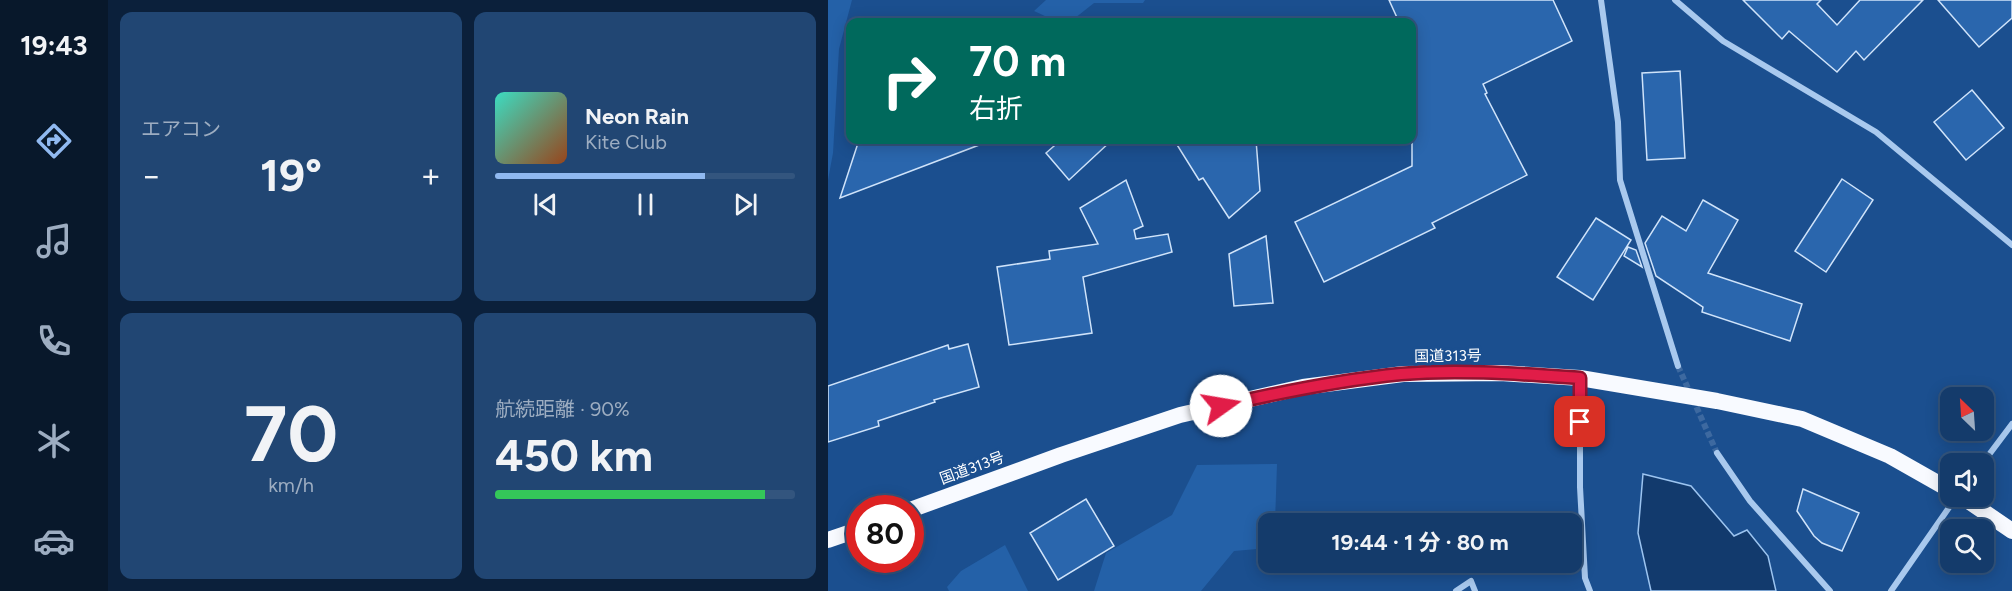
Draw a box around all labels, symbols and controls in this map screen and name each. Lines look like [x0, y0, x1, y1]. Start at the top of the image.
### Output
text: 19:43 [20, 29, 88, 62]
text: 70 m [969, 36, 1066, 87]
icon: right [870, 42, 948, 120]
text: 右折 [969, 92, 1023, 125]
text: Neon Rain [585, 103, 689, 130]
text: エアコン [141, 117, 221, 141]
icon: directions [33, 120, 75, 162]
text: Kite Club [585, 130, 667, 154]
text: 19° [260, 148, 322, 202]
text: − [141, 156, 162, 195]
text: + [420, 156, 441, 195]
icon: previous [529, 188, 562, 221]
icon: pause [629, 188, 662, 221]
icon: next [729, 188, 762, 221]
icon: music [33, 220, 75, 262]
icon: phone [33, 320, 75, 362]
street label: 国道313号 [1414, 346, 1482, 366]
position arrow [1189, 374, 1253, 438]
text: 70 [244, 387, 338, 481]
north arrow [1940, 387, 1994, 441]
map controls [1940, 387, 1994, 573]
pin [1554, 396, 1605, 447]
text: 航続距離 · 90% [495, 397, 630, 421]
icon: arrive [1563, 405, 1596, 438]
icon: climate [33, 420, 75, 462]
text: 450 km [495, 428, 653, 482]
street label: 国道313号 [937, 448, 1007, 488]
button: sound [1940, 453, 1994, 507]
text: km/h [268, 473, 314, 497]
speed limit sign: 80 [846, 495, 924, 573]
button: search [1940, 519, 1994, 573]
icon: car [33, 520, 75, 562]
text: 19:44 · 1 分 · 80 m [1331, 529, 1509, 556]

